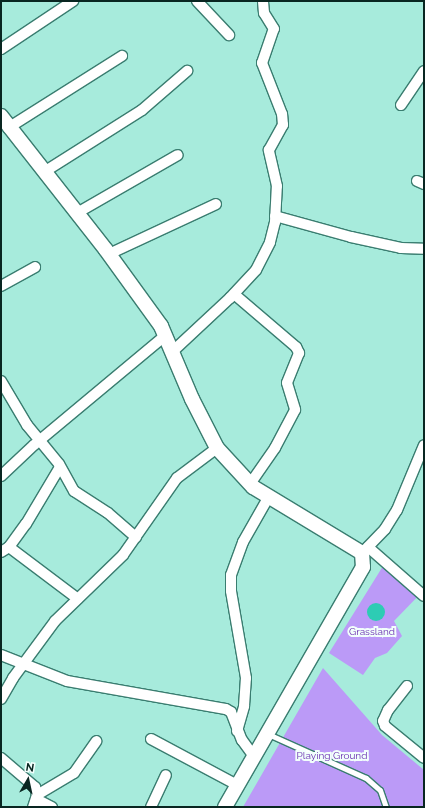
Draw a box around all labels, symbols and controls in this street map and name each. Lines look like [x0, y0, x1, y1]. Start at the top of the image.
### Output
park label: Grassland [349, 626, 395, 638]
park label: Playing Ground [297, 750, 367, 762]
north arrow [8, 760, 48, 800]
text: N [25, 761, 35, 775]

